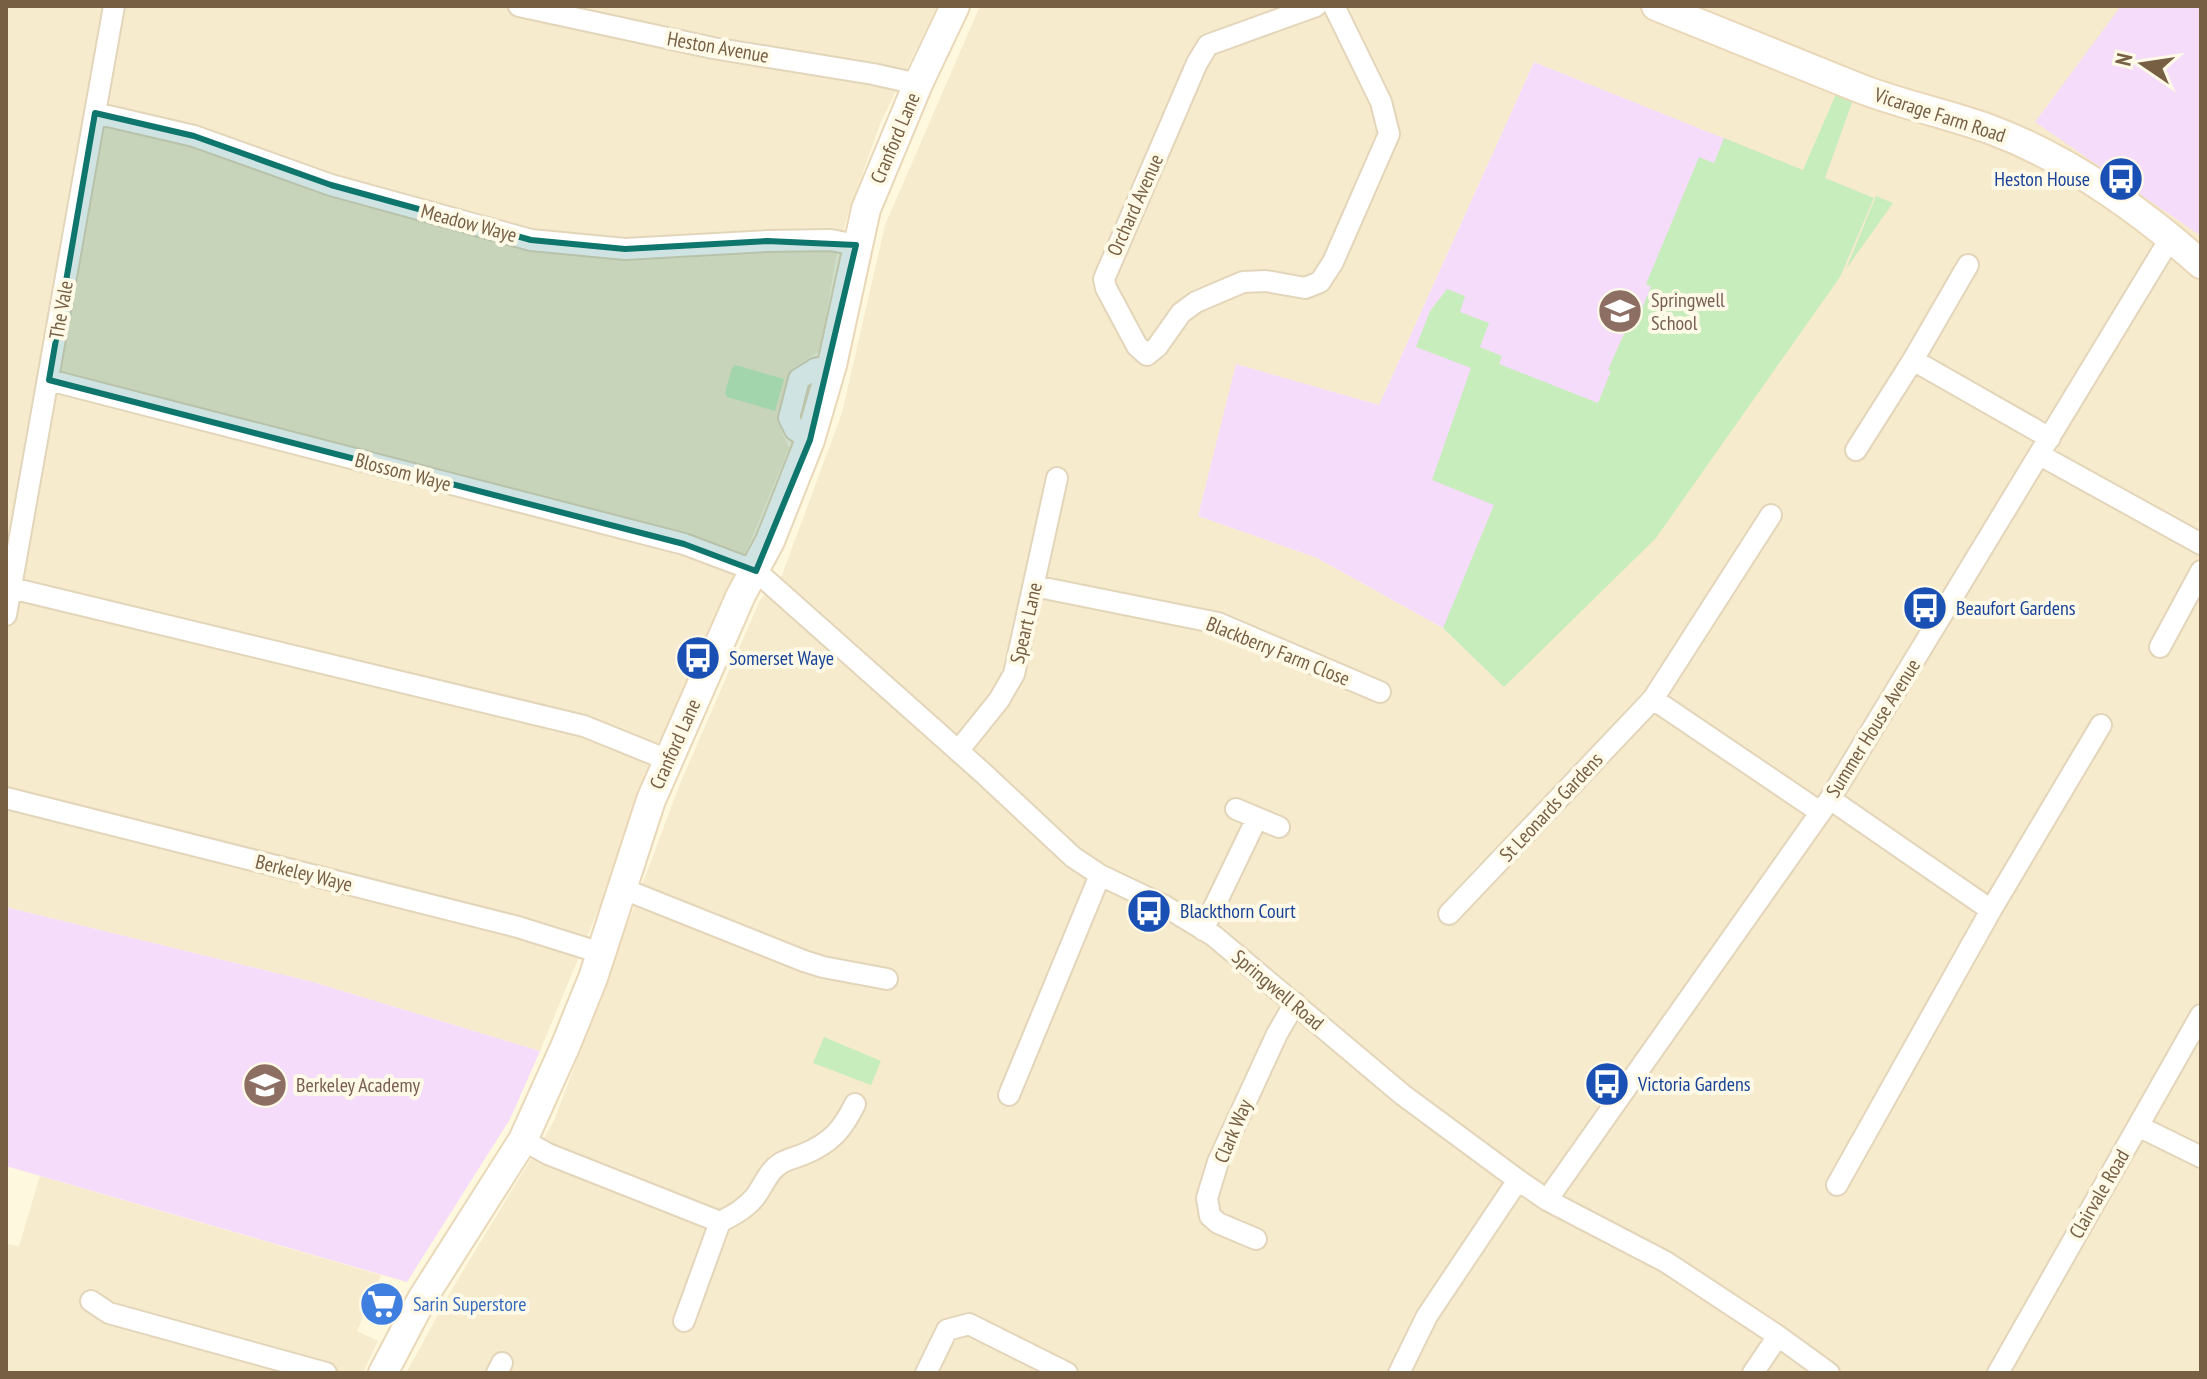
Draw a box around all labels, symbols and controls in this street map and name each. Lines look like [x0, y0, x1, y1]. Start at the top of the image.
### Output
north arrow [2103, 24, 2183, 104]
street label: Heston Avenue [665, 25, 771, 69]
text: N [2109, 51, 2138, 68]
street label: Vicarage Farm Road [1870, 81, 2009, 148]
street label: Cranford Lane [864, 89, 926, 187]
street label: Orchard Avenue [1101, 150, 1169, 260]
bus stop icon: Heston House [2097, 155, 2145, 203]
place label: Heston House [1994, 166, 2090, 192]
street label: Meadow Waye [418, 198, 520, 248]
street label: The Vale [43, 279, 79, 341]
school or university icon: Springwell School [1596, 287, 1644, 335]
place label: Springwell School [1651, 287, 1725, 336]
street label: Blossom Waye [352, 447, 454, 497]
street label: Speart Lane [1004, 580, 1048, 666]
bus stop icon: Beaufort Gardens [1901, 584, 1949, 632]
place label: Beaufort Gardens [1956, 595, 2076, 621]
street label: Blackberry Farm Close [1202, 610, 1354, 692]
bus stop icon: Somerset Waye [674, 634, 722, 682]
place label: Somerset Waye [729, 645, 834, 671]
street label: Summer House Avenue [1820, 654, 1926, 802]
street label: Cranford Lane [644, 695, 706, 793]
street label: St Leonards Gardens [1494, 747, 1608, 867]
street label: Berkeley Waye [253, 848, 355, 898]
bus stop icon: Blackthorn Court [1125, 887, 1173, 935]
place label: Blackthorn Court [1180, 898, 1296, 924]
street label: Springwell Road [1227, 944, 1329, 1036]
bus stop icon: Victoria Gardens [1583, 1060, 1631, 1108]
school or university icon: Berkeley Academy [241, 1061, 289, 1109]
place label: Victoria Gardens [1637, 1071, 1751, 1097]
place label: Berkeley Academy [296, 1072, 420, 1098]
street label: Clark Way [1208, 1095, 1258, 1167]
street label: Clairvale Road [2063, 1145, 2135, 1243]
supermarket icon: Sarin Superstore [358, 1280, 406, 1328]
place label: Sarin Superstore [413, 1291, 527, 1317]

